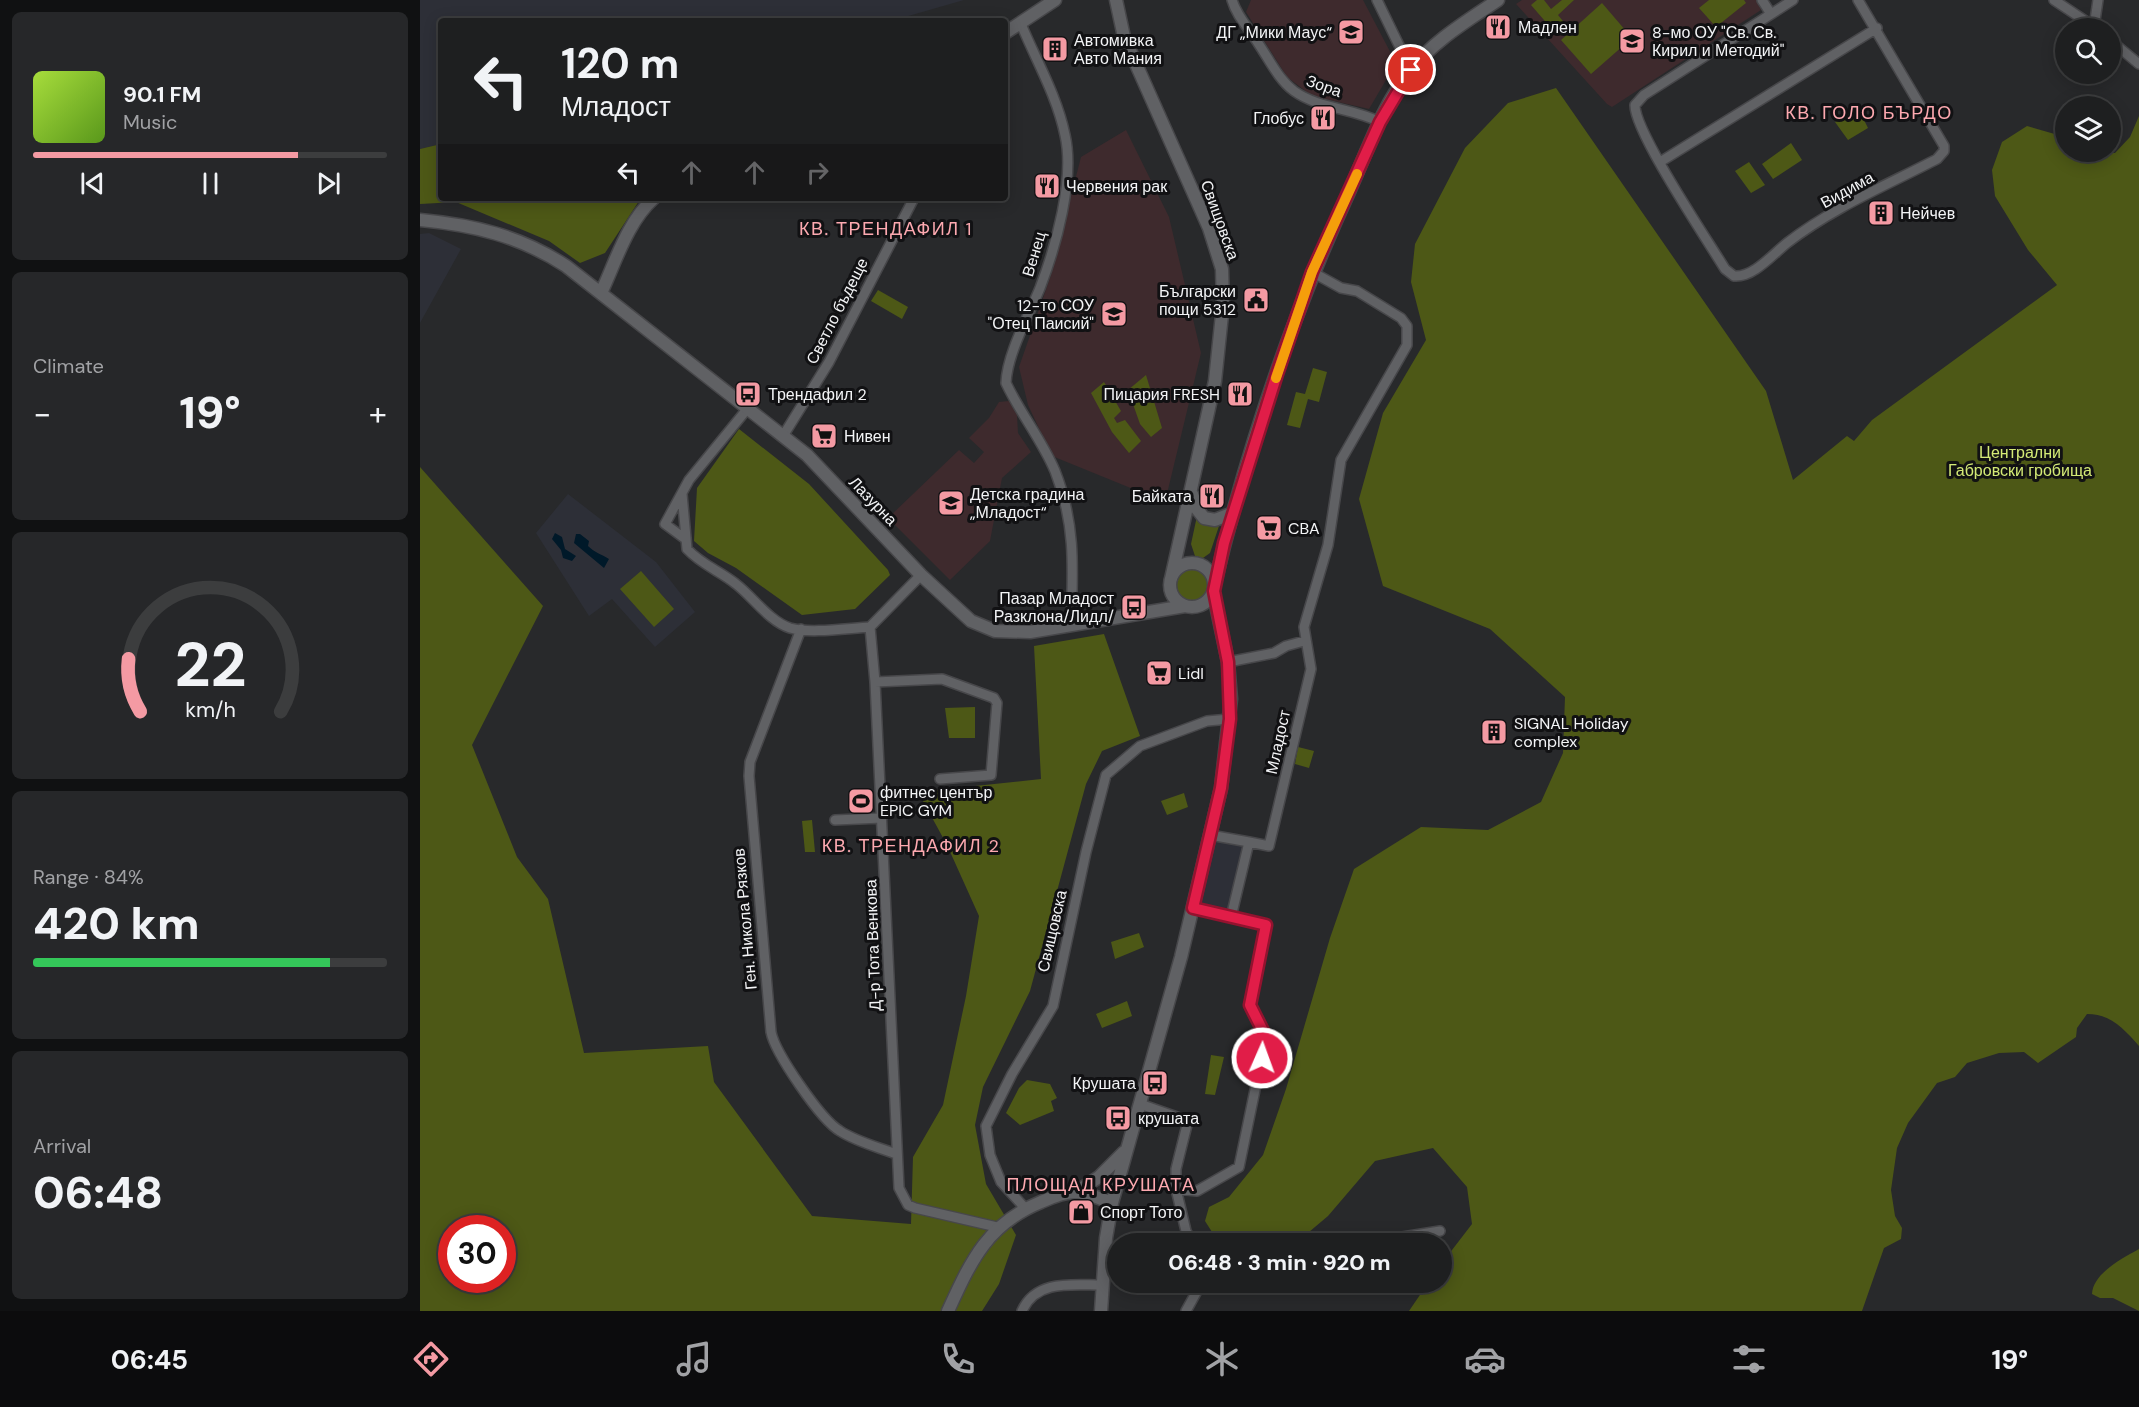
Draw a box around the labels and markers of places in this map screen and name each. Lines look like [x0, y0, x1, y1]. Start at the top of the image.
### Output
restaurant icon: Мадлен [1483, 12, 1513, 42]
school or university icon: ДГ „Мики Маус“ [1336, 17, 1366, 47]
place label: Мадлен [1518, 17, 1577, 38]
place label: ДГ „Мики Маус“ [1216, 22, 1332, 43]
place label: 8-мо ОУ "Св. Св. Кирил и Методий" [1652, 22, 1785, 61]
school or university icon: 8-мо ОУ "Св. Св. Кирил и Методий" [1617, 26, 1647, 56]
place label: Автомивка Авто Мания [1074, 30, 1162, 69]
building icon: Автомивка Авто Мания [1040, 34, 1070, 64]
pin [1385, 44, 1436, 95]
restaurant icon: Глобус [1308, 103, 1338, 133]
place label: Глобус [1253, 108, 1304, 129]
restaurant icon: Червения рак [1032, 171, 1062, 201]
place label: Червения рак [1066, 176, 1168, 197]
building icon: Нейчев [1866, 198, 1896, 228]
place label: Нейчев [1900, 203, 1955, 224]
place label: Български пощи 5312 [1159, 281, 1236, 320]
public building icon: Български пощи 5312 [1241, 285, 1271, 315]
place label: 12-то СОУ "Отец Паисий" [988, 295, 1095, 334]
school or university icon: 12-то СОУ "Отец Паисий" [1099, 299, 1129, 329]
bus stop icon: Трендафил 2 [733, 379, 763, 409]
restaurant icon: Пицария FRESH [1225, 379, 1255, 409]
place label: Трендафил 2 [768, 384, 867, 405]
place label: Пицария FRESH [1103, 384, 1220, 405]
supermarket icon: Нивен [809, 421, 839, 451]
place label: Нивен [844, 426, 891, 447]
restaurant icon: Байката [1197, 481, 1227, 511]
place label: Детска градина „Младост“ [970, 484, 1085, 523]
place label: Байката [1132, 486, 1192, 507]
school or university icon: Детска градина „Младост“ [936, 488, 966, 518]
supermarket icon: CBA [1254, 513, 1284, 543]
place label: CBA [1288, 518, 1320, 539]
place label: Пазар Младост Разклона/Лидл/ [994, 588, 1115, 627]
bus stop icon: Пазар Младост Разклона/Лидл/ [1119, 592, 1149, 622]
supermarket icon: Lidl [1144, 658, 1174, 688]
place label: Lidl [1178, 663, 1204, 684]
place label: SIGNAL Holiday complex [1514, 713, 1629, 752]
building icon: SIGNAL Holiday complex [1479, 717, 1509, 747]
place label: фитнес център EPIC GYM [880, 782, 992, 821]
sports icon: фитнес център EPIC GYM [846, 786, 876, 816]
bus stop icon: Крушата [1140, 1068, 1170, 1098]
place label: Крушата [1073, 1073, 1136, 1094]
bus stop icon: крушата [1103, 1103, 1133, 1133]
place label: крушата [1138, 1108, 1199, 1129]
shop icon: Спорт Тото [1066, 1197, 1096, 1227]
place label: Спорт Тото [1100, 1202, 1182, 1223]

